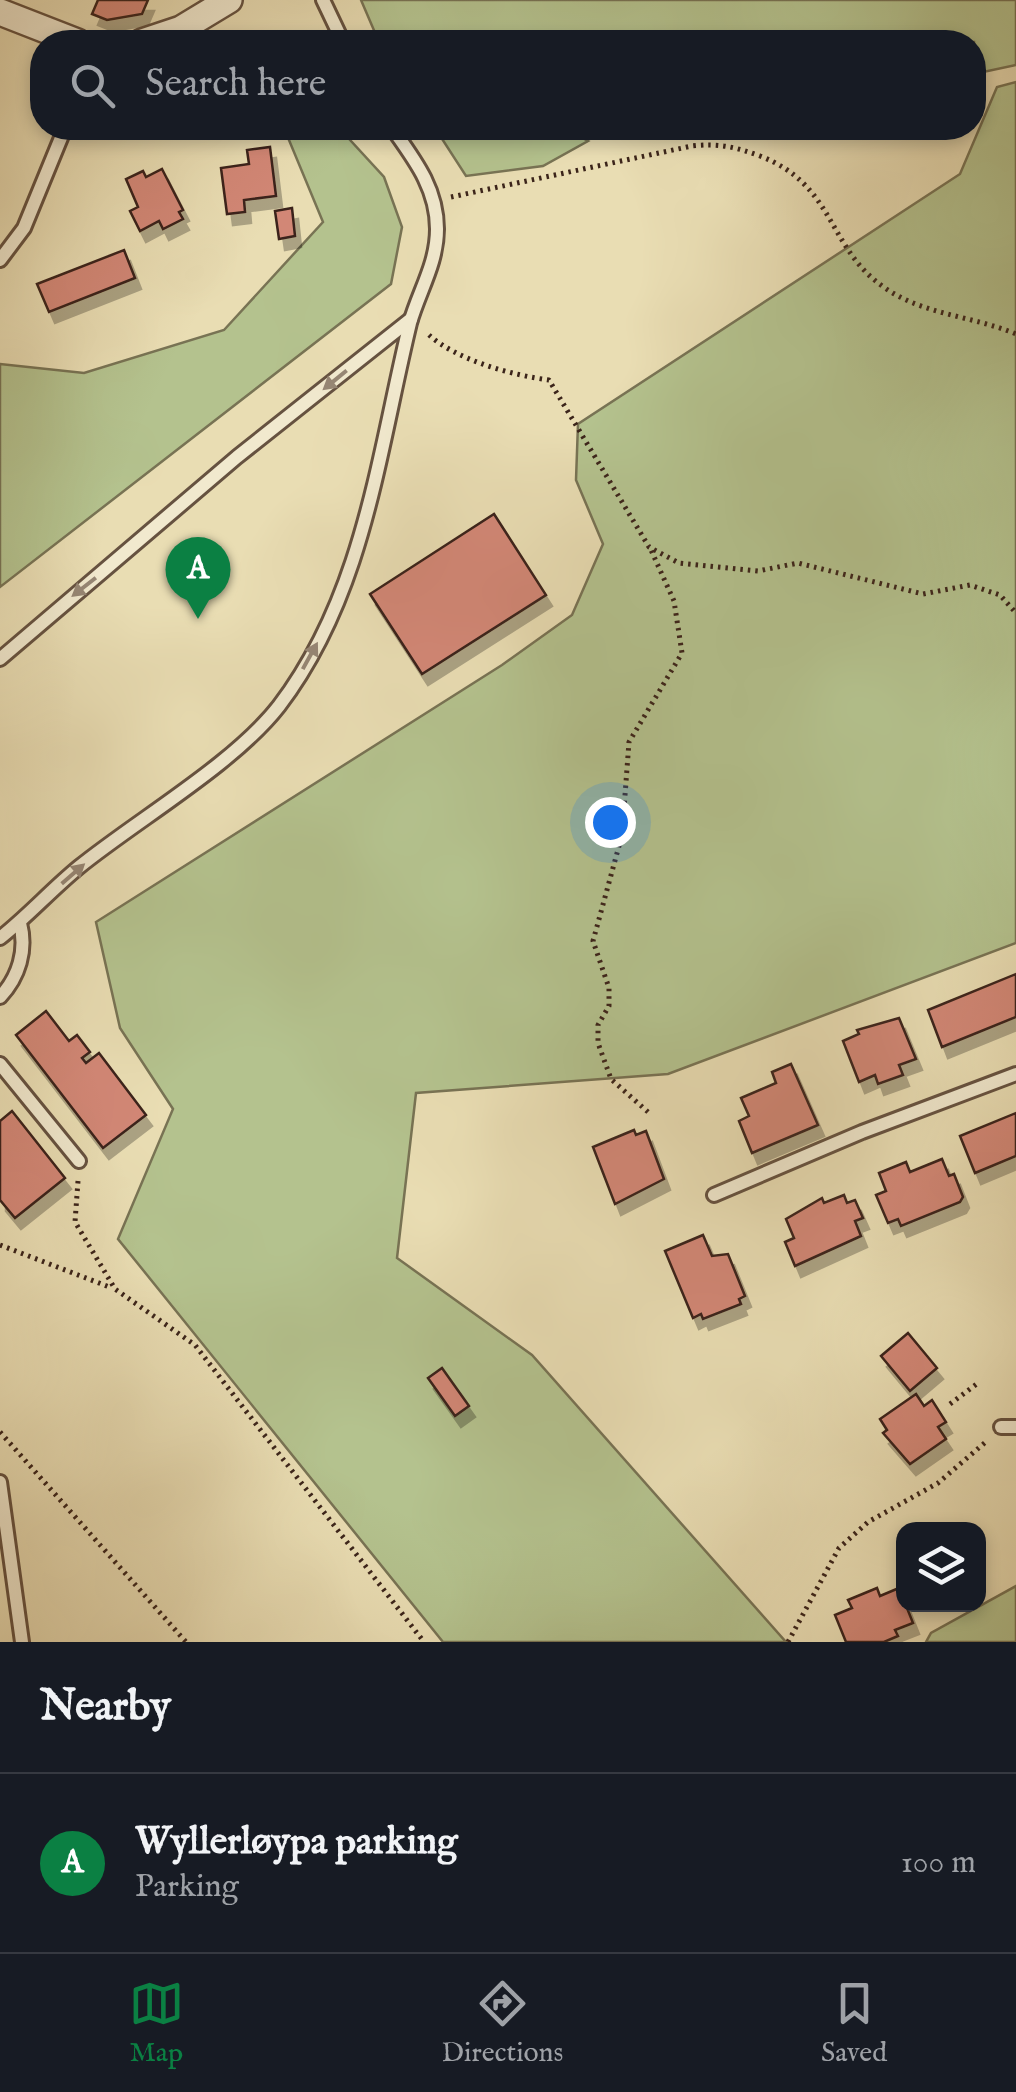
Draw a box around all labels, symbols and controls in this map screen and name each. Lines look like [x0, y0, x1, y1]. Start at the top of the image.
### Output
search box [30, 30, 986, 140]
icon: search [65, 58, 120, 113]
text: Search here [145, 61, 326, 109]
one-way arrow [322, 369, 348, 390]
pin: A [166, 536, 230, 619]
one-way arrow [72, 576, 97, 597]
one-way arrow [302, 642, 319, 671]
your location [585, 797, 636, 848]
one-way arrow [60, 863, 85, 885]
map controls [896, 1522, 986, 1612]
button: layers [896, 1522, 986, 1612]
text: Nearby [40, 1681, 171, 1734]
text: Wyllerløypa parking [135, 1819, 458, 1867]
text: A [62, 1843, 83, 1884]
text: 100 m [901, 1843, 976, 1884]
text: Parking [135, 1867, 239, 1908]
tab: Map [129, 1976, 184, 2071]
tab: Directions [441, 1976, 563, 2071]
tab: Saved [821, 1976, 887, 2071]

